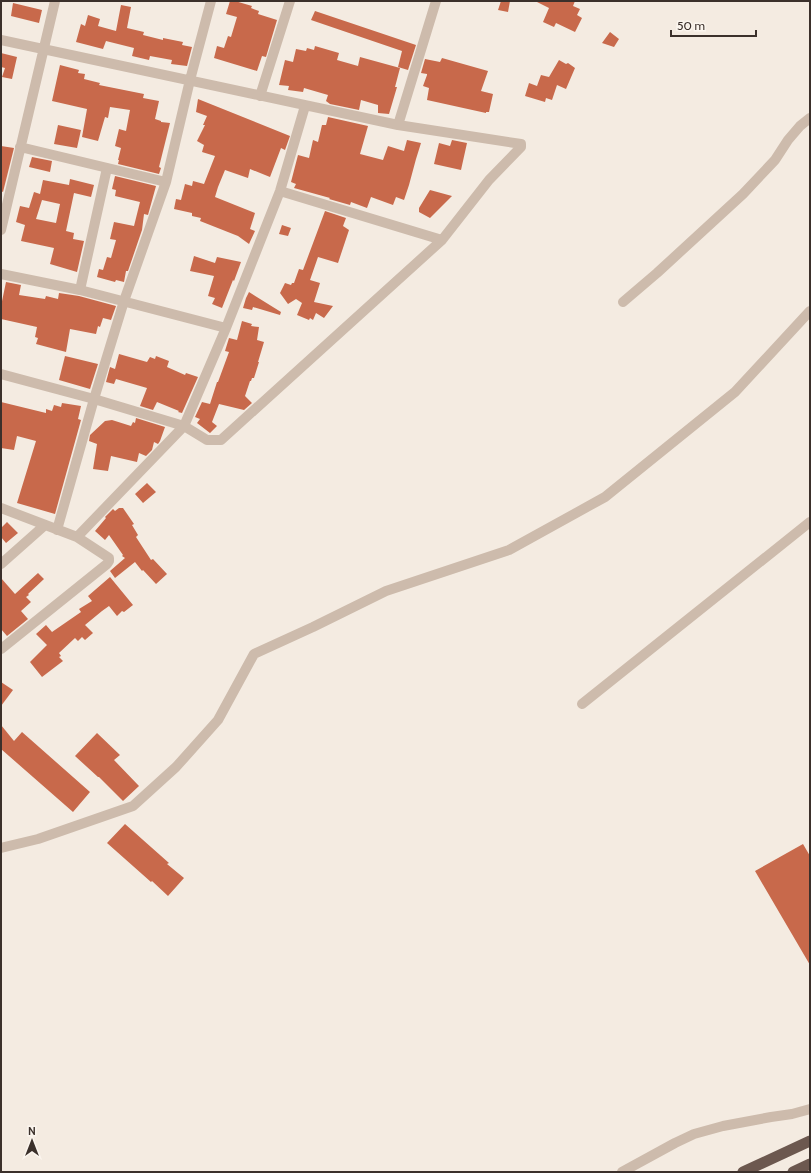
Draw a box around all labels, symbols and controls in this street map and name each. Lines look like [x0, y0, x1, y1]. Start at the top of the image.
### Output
scale bar [671, 12, 756, 38]
text: 50 m [677, 18, 705, 33]
north arrow [12, 1121, 52, 1161]
text: N [28, 1124, 36, 1138]

